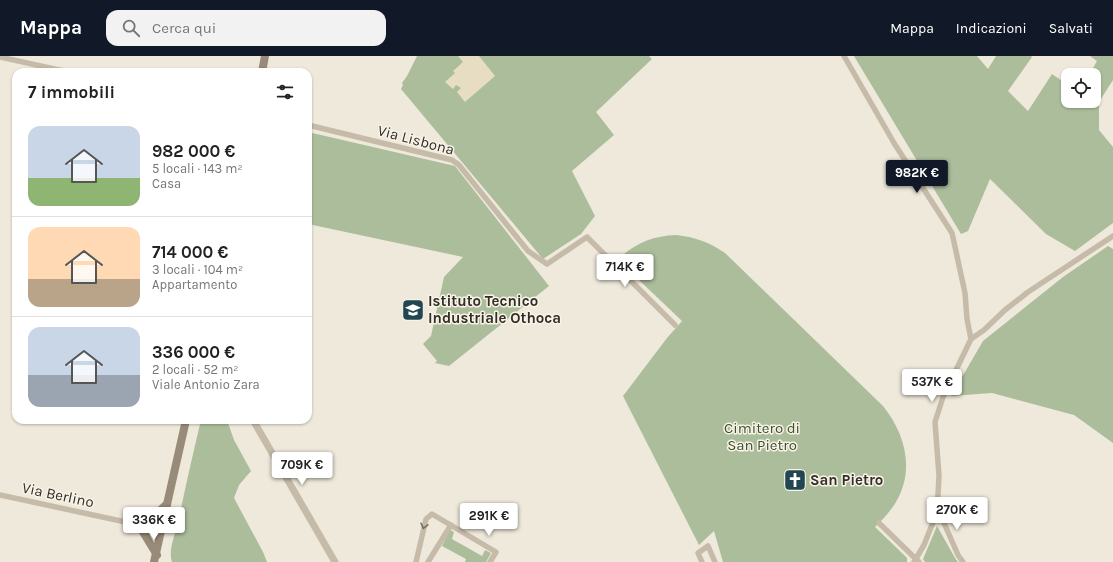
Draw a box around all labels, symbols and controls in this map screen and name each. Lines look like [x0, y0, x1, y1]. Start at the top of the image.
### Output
search box [106, 10, 386, 46]
text: Mappa [20, 17, 82, 39]
icon: search [120, 17, 142, 39]
text: Cerca qui [152, 19, 216, 37]
text: Mappa [890, 20, 934, 37]
text: Indicazioni [956, 20, 1027, 37]
text: Salvati [1049, 20, 1093, 37]
map controls [1061, 68, 1101, 108]
button: locate [1061, 68, 1101, 108]
icon: filters [274, 81, 296, 103]
text: 7 immobili [28, 82, 115, 102]
street label: Via Lisbona [376, 121, 456, 159]
text: 982 000 € [152, 141, 235, 161]
icon: home [60, 142, 108, 190]
pin: 982K € [884, 160, 950, 194]
text: 5 locali · 143 m² [152, 161, 243, 176]
text: 982K € [895, 165, 939, 180]
text: Casa [152, 176, 181, 191]
text: 714 000 € [152, 242, 228, 262]
icon: home [60, 243, 108, 291]
pin: 714K € [592, 254, 658, 288]
text: 714K € [606, 259, 644, 274]
text: 3 locali · 104 m² [152, 262, 243, 277]
text: Appartamento [152, 277, 237, 292]
place label: Istituto Tecnico Industriale Othoca [428, 292, 561, 327]
school or university icon: Istituto Tecnico Industriale Othoca [400, 297, 426, 323]
text: 336 000 € [152, 342, 235, 362]
icon: home [60, 343, 108, 391]
text: 2 locali · 52 m² [152, 362, 239, 377]
pin: 537K € [899, 369, 965, 403]
text: 537K € [911, 374, 953, 389]
text: Viale Antonio Zara [152, 377, 260, 392]
park label: Cimitero di San Pietro [724, 419, 800, 454]
pin: 709K € [269, 452, 335, 486]
text: 709K € [281, 457, 323, 472]
church icon: San Pietro [782, 467, 808, 493]
place label: San Pietro [810, 471, 883, 489]
street label: Via Berlino [20, 479, 96, 511]
pin: 270K € [924, 497, 990, 531]
text: 270K € [936, 502, 978, 517]
pin: 291K € [456, 503, 522, 537]
pin: 336K € [121, 507, 187, 541]
text: 291K € [469, 508, 509, 523]
text: 336K € [132, 512, 176, 527]
one-way arrow [421, 523, 429, 530]

